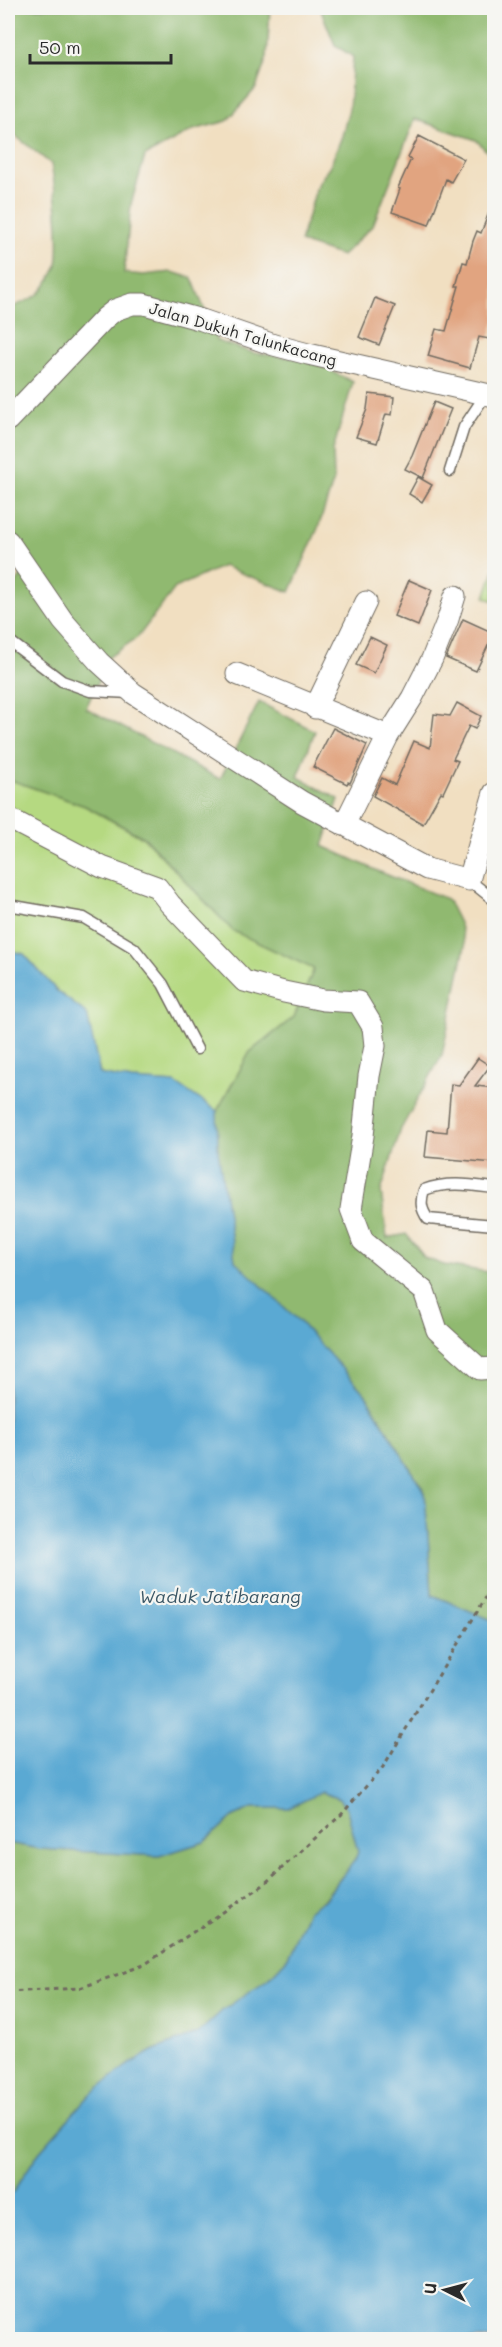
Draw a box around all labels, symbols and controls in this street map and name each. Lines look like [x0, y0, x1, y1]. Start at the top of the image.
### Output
scale bar [30, 27, 171, 65]
text: 50 m [39, 35, 81, 59]
street label: Jalan Dukuh Talunkacang [147, 297, 339, 370]
water label: Waduk Jatibarang [139, 1584, 301, 1608]
north arrow [415, 2260, 475, 2320]
text: U [419, 2282, 441, 2295]

